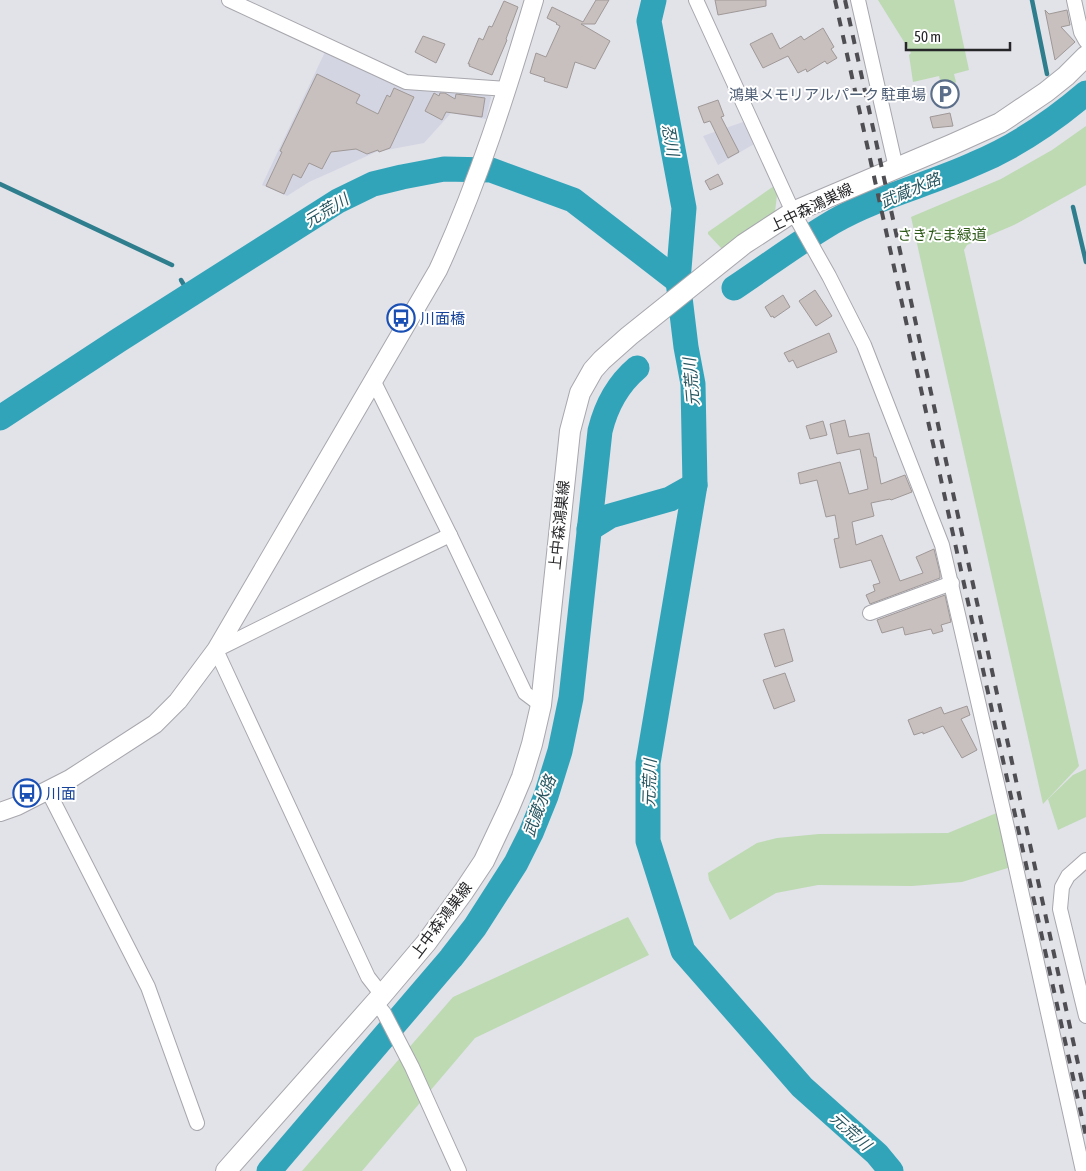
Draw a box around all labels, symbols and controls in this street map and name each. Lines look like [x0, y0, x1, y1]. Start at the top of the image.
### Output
scale bar [906, 20, 1010, 52]
text: 50 m [914, 28, 941, 45]
parking icon: 鴻巣メモリアルパーク 駐車場 [930, 79, 960, 109]
place label: 鴻巣メモリアルパーク 駐車場 [729, 86, 926, 103]
water label: 忍川 [659, 123, 683, 159]
water label: 武蔵水路 [877, 168, 945, 211]
street label: 上中森鴻巣線 [767, 180, 855, 234]
water label: 元荒川 [301, 189, 353, 230]
park label: さきたま緑道 [897, 226, 987, 243]
bus stop icon: 川面橋 [386, 303, 416, 333]
place label: 川面橋 [420, 310, 465, 327]
water label: 元荒川 [680, 355, 702, 407]
street label: 上中森鴻巣線 [546, 479, 572, 571]
water label: 元荒川 [639, 757, 659, 807]
water label: 武蔵水路 [519, 771, 560, 839]
bus stop icon: 川面 [12, 778, 42, 808]
place label: 川面 [46, 785, 76, 802]
street label: 上中森鴻巣線 [407, 879, 475, 961]
water label: 元荒川 [827, 1108, 876, 1155]

